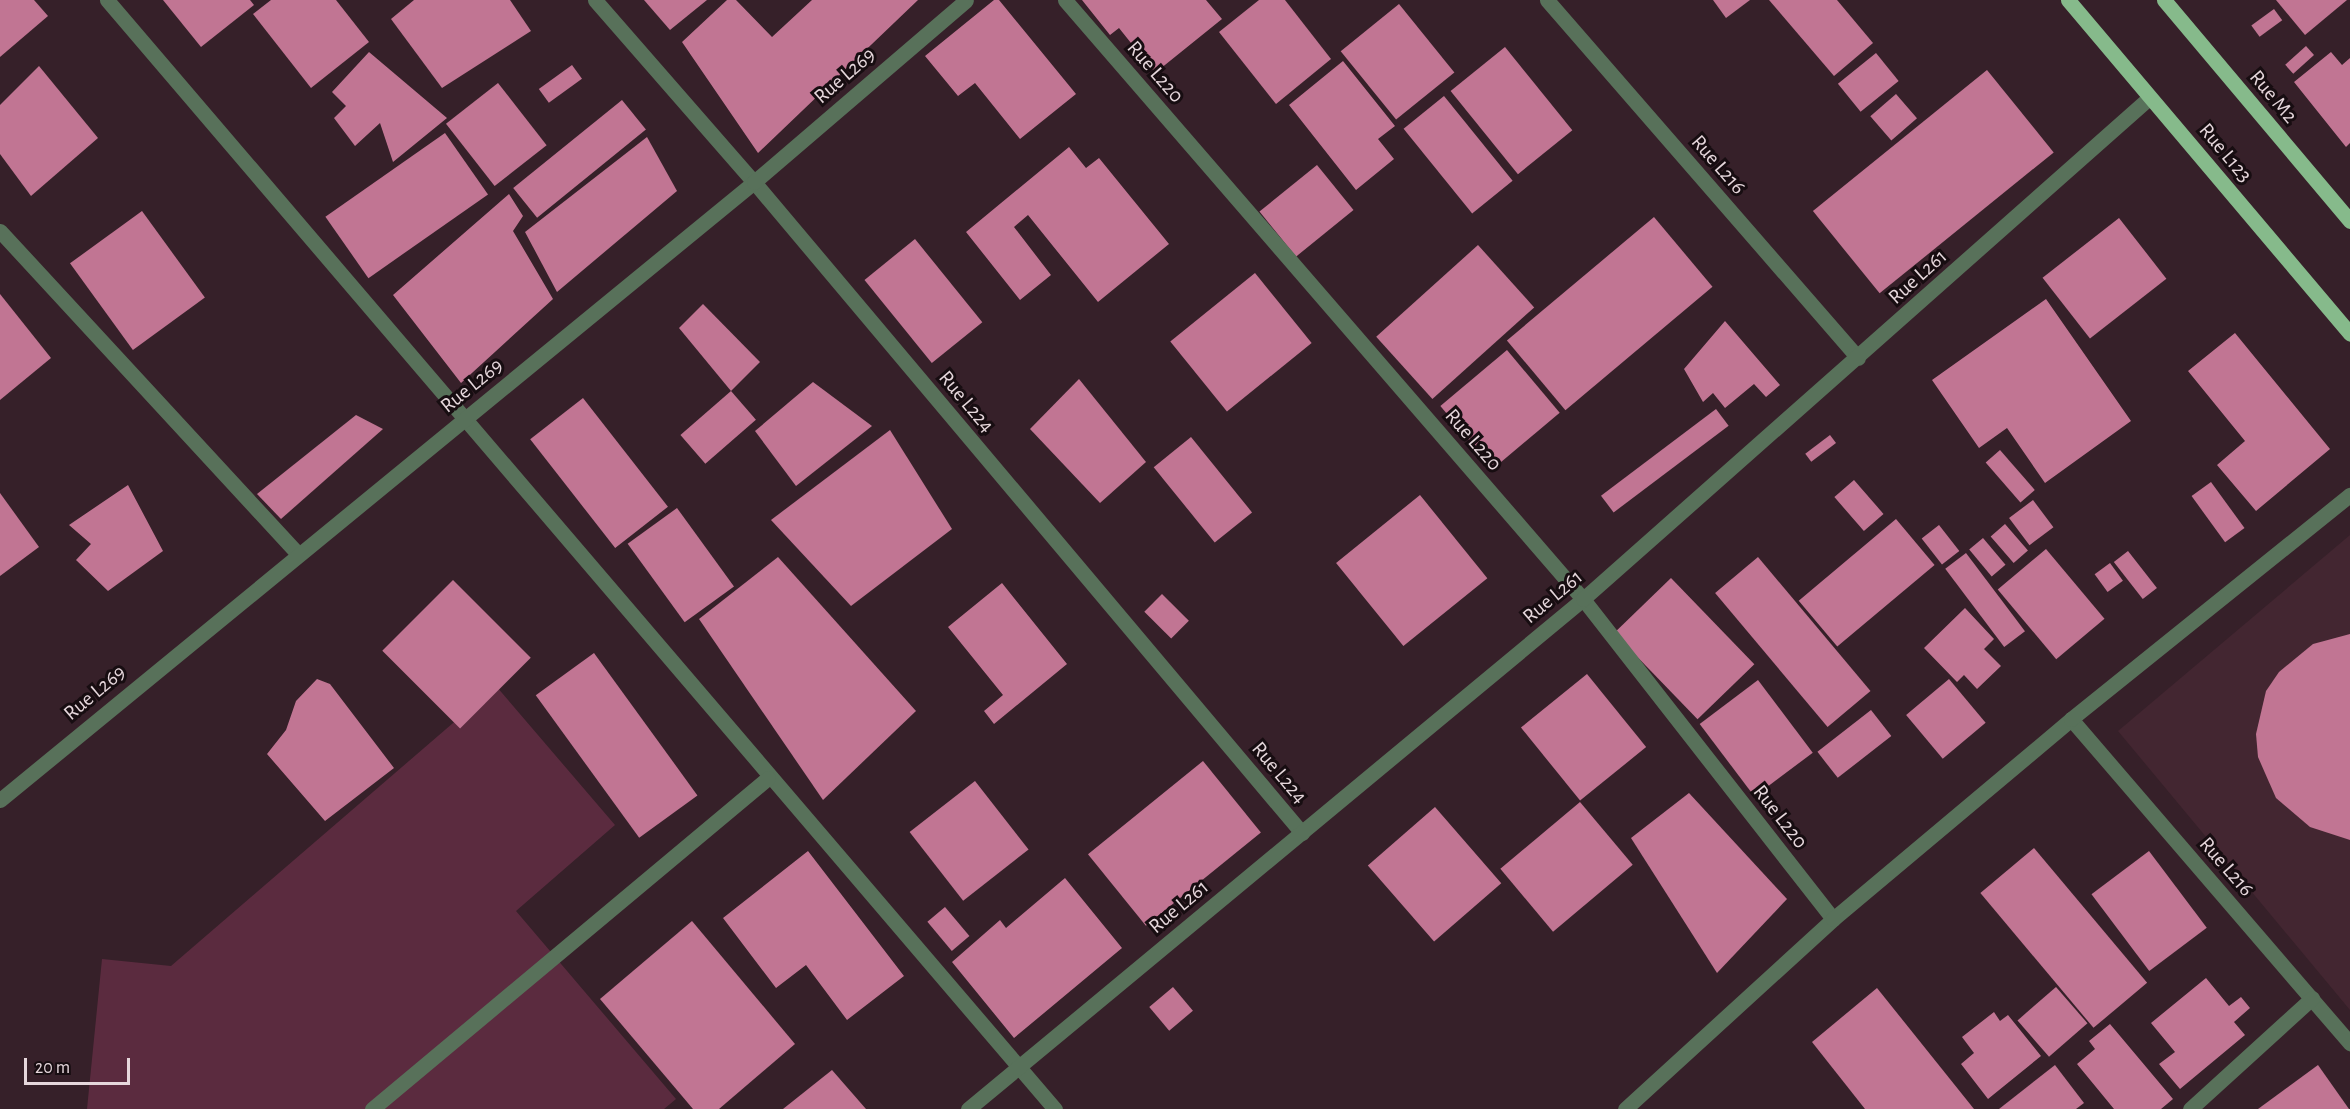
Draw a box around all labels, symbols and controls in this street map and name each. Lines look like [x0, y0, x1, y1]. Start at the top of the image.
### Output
street label: Rue L220 [1121, 36, 1189, 108]
street label: Rue L269 [809, 43, 881, 109]
street label: Rue M2 [2244, 65, 2302, 129]
street label: Rue L123 [2193, 118, 2257, 188]
street label: Rue L216 [1685, 130, 1751, 200]
street label: Rue L261 [1883, 244, 1953, 310]
street label: Rue L269 [436, 353, 508, 419]
street label: Rue L224 [933, 366, 999, 438]
street label: Rue L220 [1439, 404, 1507, 476]
street label: Rue L261 [1518, 565, 1588, 629]
street label: Rue L269 [59, 660, 131, 726]
street label: Rue L224 [1246, 737, 1312, 809]
street label: Rue L220 [1747, 780, 1813, 854]
street label: Rue L216 [2193, 832, 2259, 902]
street label: Rue L261 [1144, 875, 1214, 939]
scale bar [27, 1046, 134, 1084]
text: 20 m [35, 1059, 70, 1077]

